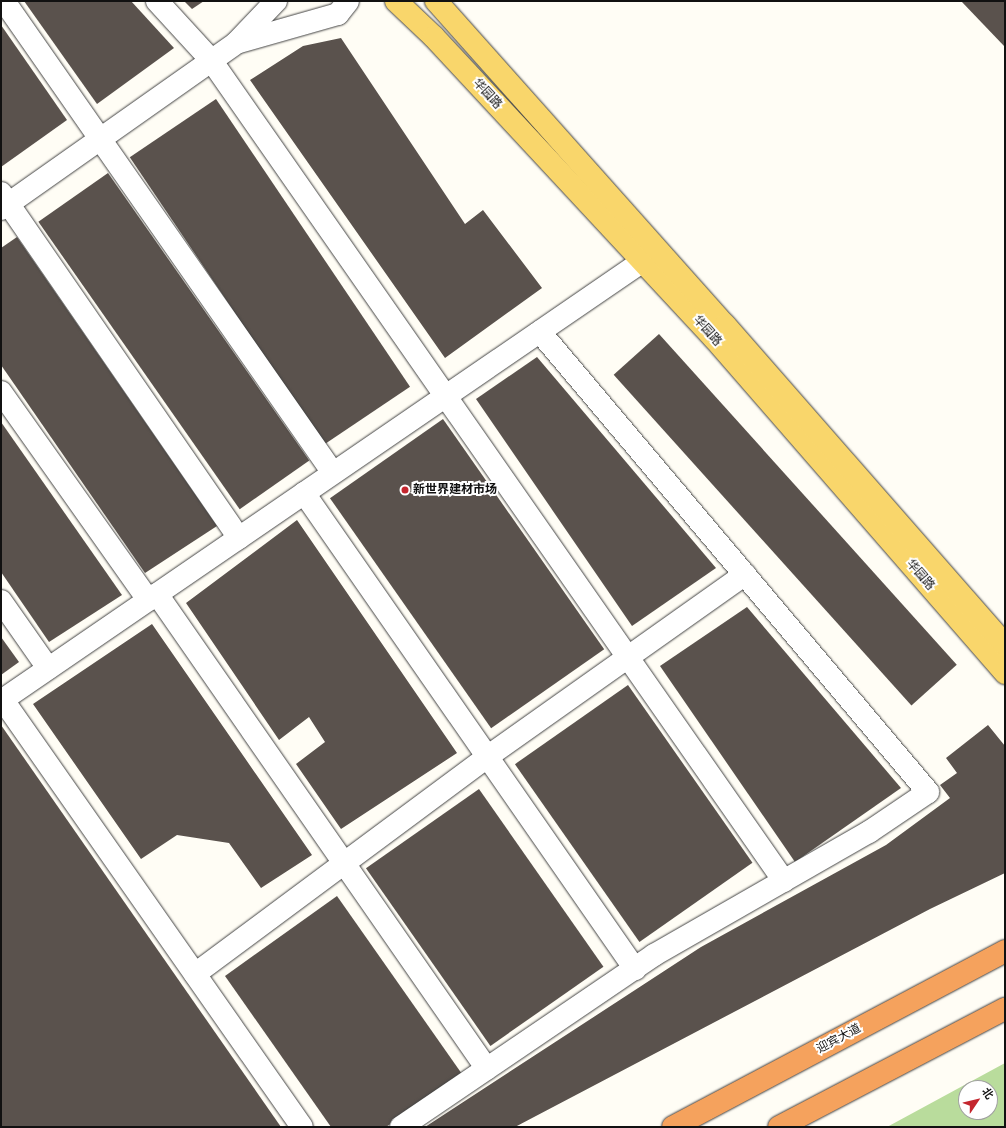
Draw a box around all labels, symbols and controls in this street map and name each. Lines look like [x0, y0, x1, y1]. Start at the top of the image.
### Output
street label: 华园路 [469, 76, 505, 112]
street label: 华园路 [690, 313, 724, 349]
place label: 新世界建材市场 [413, 483, 497, 497]
marker: 新世界建材市场 [400, 485, 410, 495]
street label: 华园路 [903, 557, 937, 593]
street label: 迎宾大道 [814, 1021, 864, 1057]
north arrow [958, 1080, 998, 1120]
text: 北 [979, 1085, 996, 1102]

